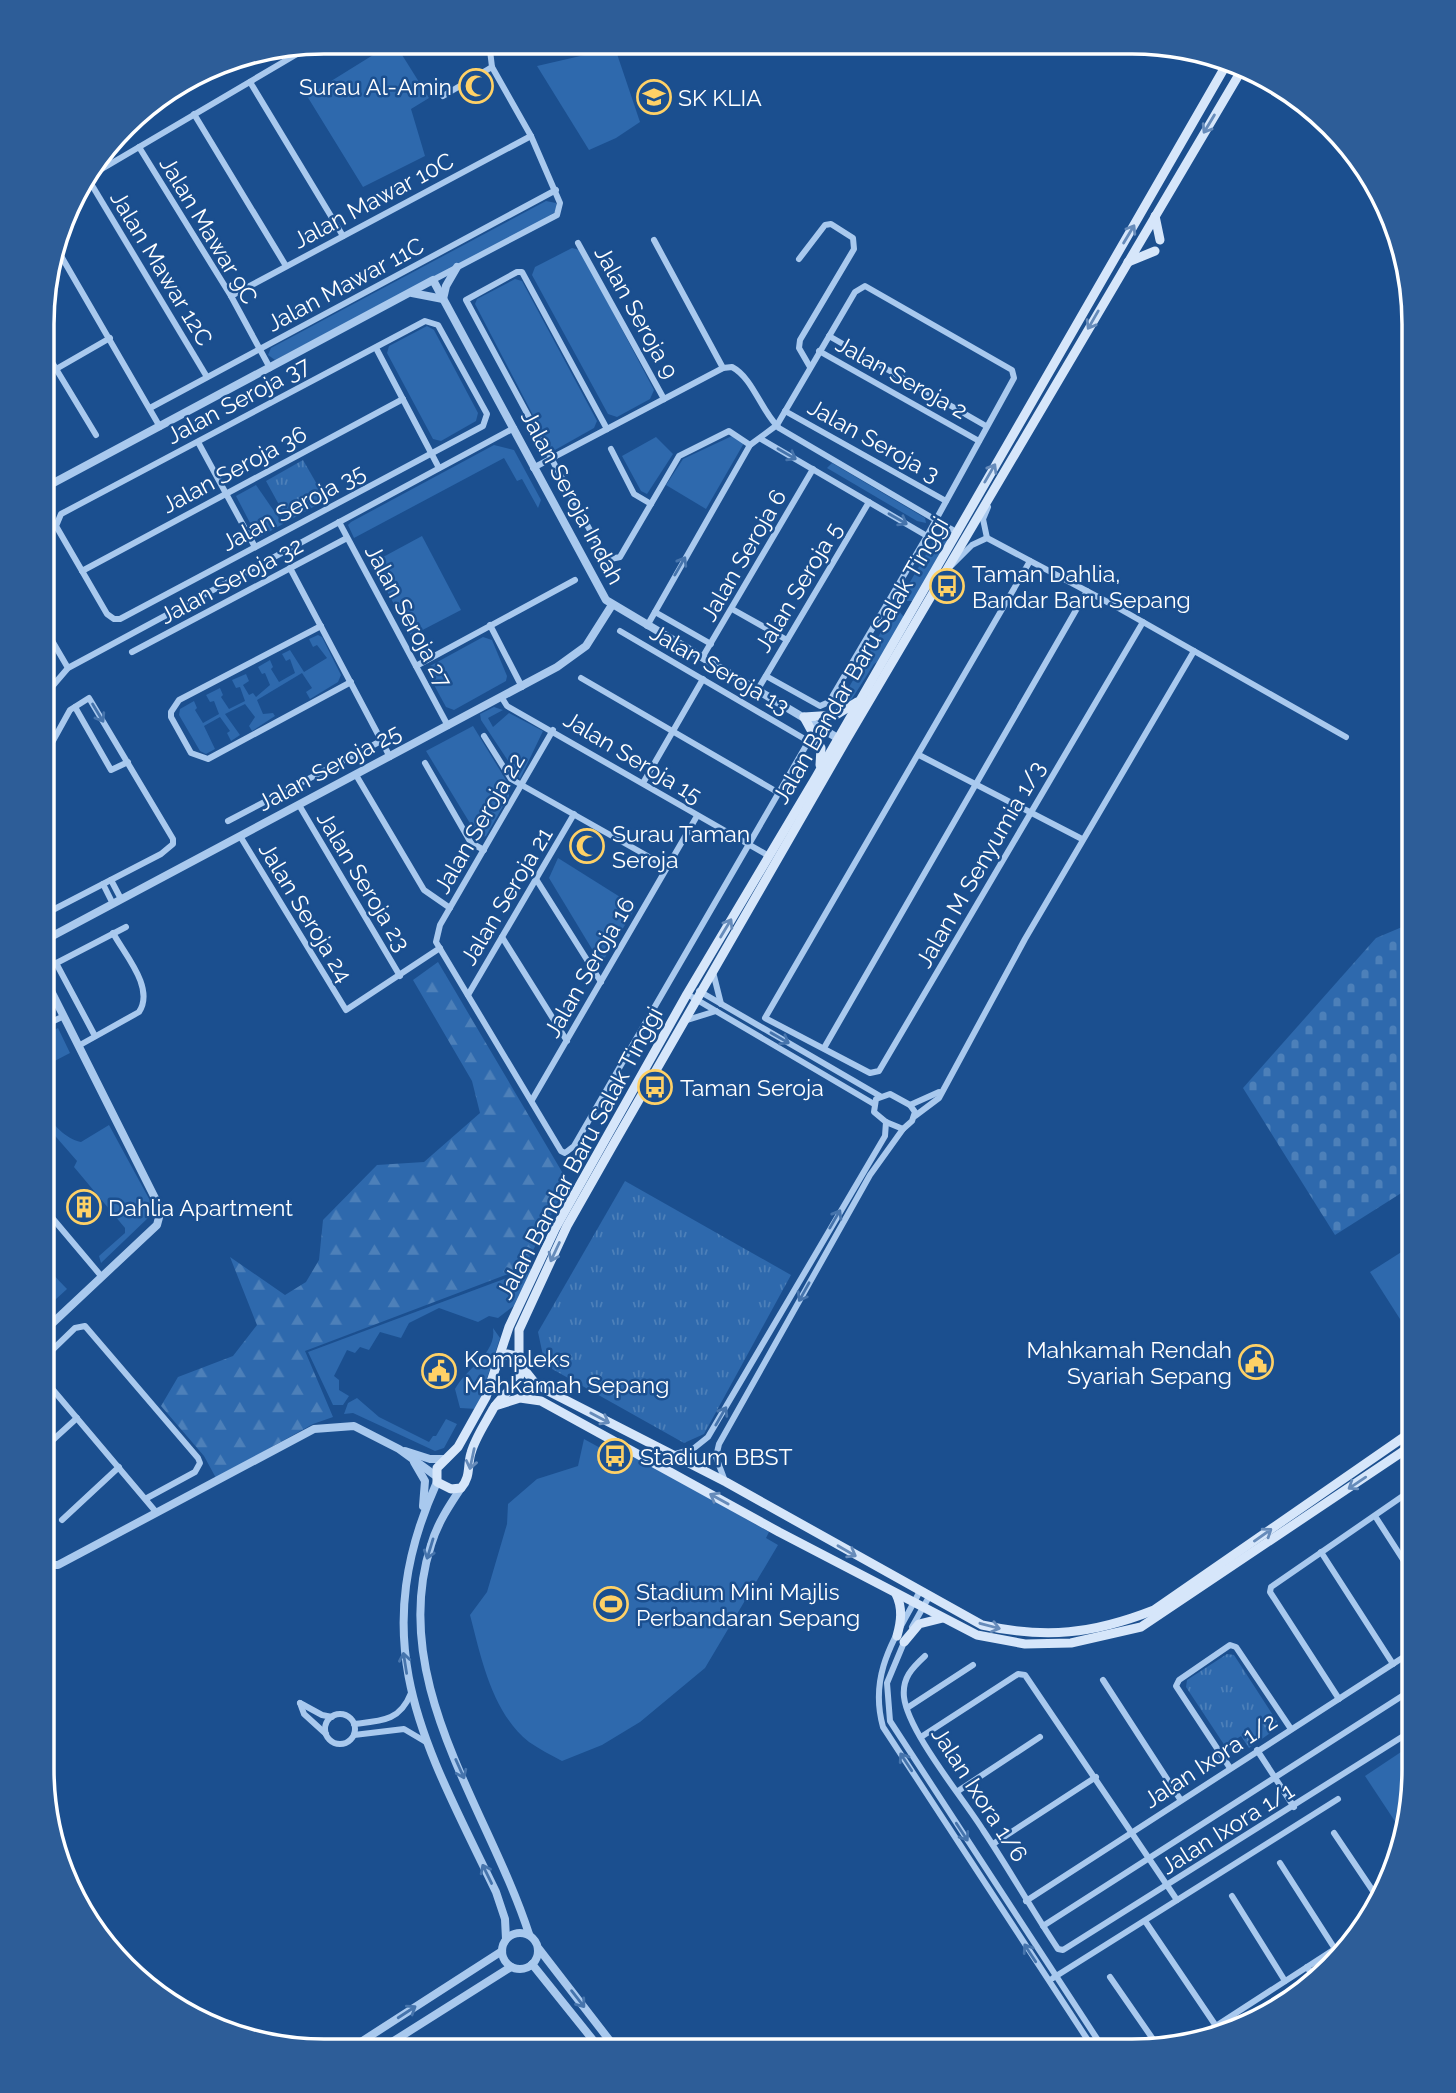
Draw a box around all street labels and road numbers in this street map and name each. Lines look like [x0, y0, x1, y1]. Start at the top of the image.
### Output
street label: Jalan Mawar 10C [288, 146, 458, 254]
street label: Jalan Mawar 9C [154, 151, 264, 309]
street label: Jalan Mawar 12C [105, 186, 219, 350]
street label: Jalan Mawar 11C [262, 231, 428, 337]
street label: Jalan Seroja 9 [589, 241, 685, 383]
street label: Jalan Seroja 2 [832, 330, 972, 424]
street label: Jalan Seroja 37 [162, 351, 315, 449]
street label: Jalan Seroja 3 [804, 393, 944, 487]
street label: Jalan Seroja Indah [516, 405, 630, 589]
street label: Jalan Seroja 36 [157, 420, 311, 518]
street label: Jalan Seroja 35 [217, 458, 369, 556]
street label: Jalan Seroja 6 [694, 484, 792, 626]
street label: Jalan Bandar Baru Salak Tinggi [767, 512, 953, 808]
street label: Jalan Seroja 5 [749, 517, 847, 657]
street label: Jalan Seroja 32 [155, 531, 307, 629]
street label: Jalan Seroja 27 [360, 540, 458, 693]
street label: Jalan Seroja 13 [646, 618, 794, 720]
street label: Jalan Seroja 15 [559, 705, 707, 809]
street label: Jalan Seroja 25 [253, 718, 405, 816]
street label: Jalan Seroja 22 [428, 748, 530, 898]
street label: Jalan M Senyumia 1/3 [910, 756, 1050, 972]
street label: Jalan Seroja 23 [312, 806, 416, 956]
street label: Jalan Seroja 21 [454, 822, 558, 970]
street label: Jalan Seroja 24 [254, 837, 358, 987]
street label: Jalan Seroja 16 [538, 892, 640, 1042]
street label: Jalan Bandar Baru Salak Tinggi [490, 1002, 668, 1304]
street label: Jalan Ixora 1/2 [1138, 1707, 1282, 1813]
street label: Jalan Ixora 1/6 [926, 1721, 1034, 1867]
street label: Jalan Ixora 1/1 [1156, 1776, 1298, 1880]

